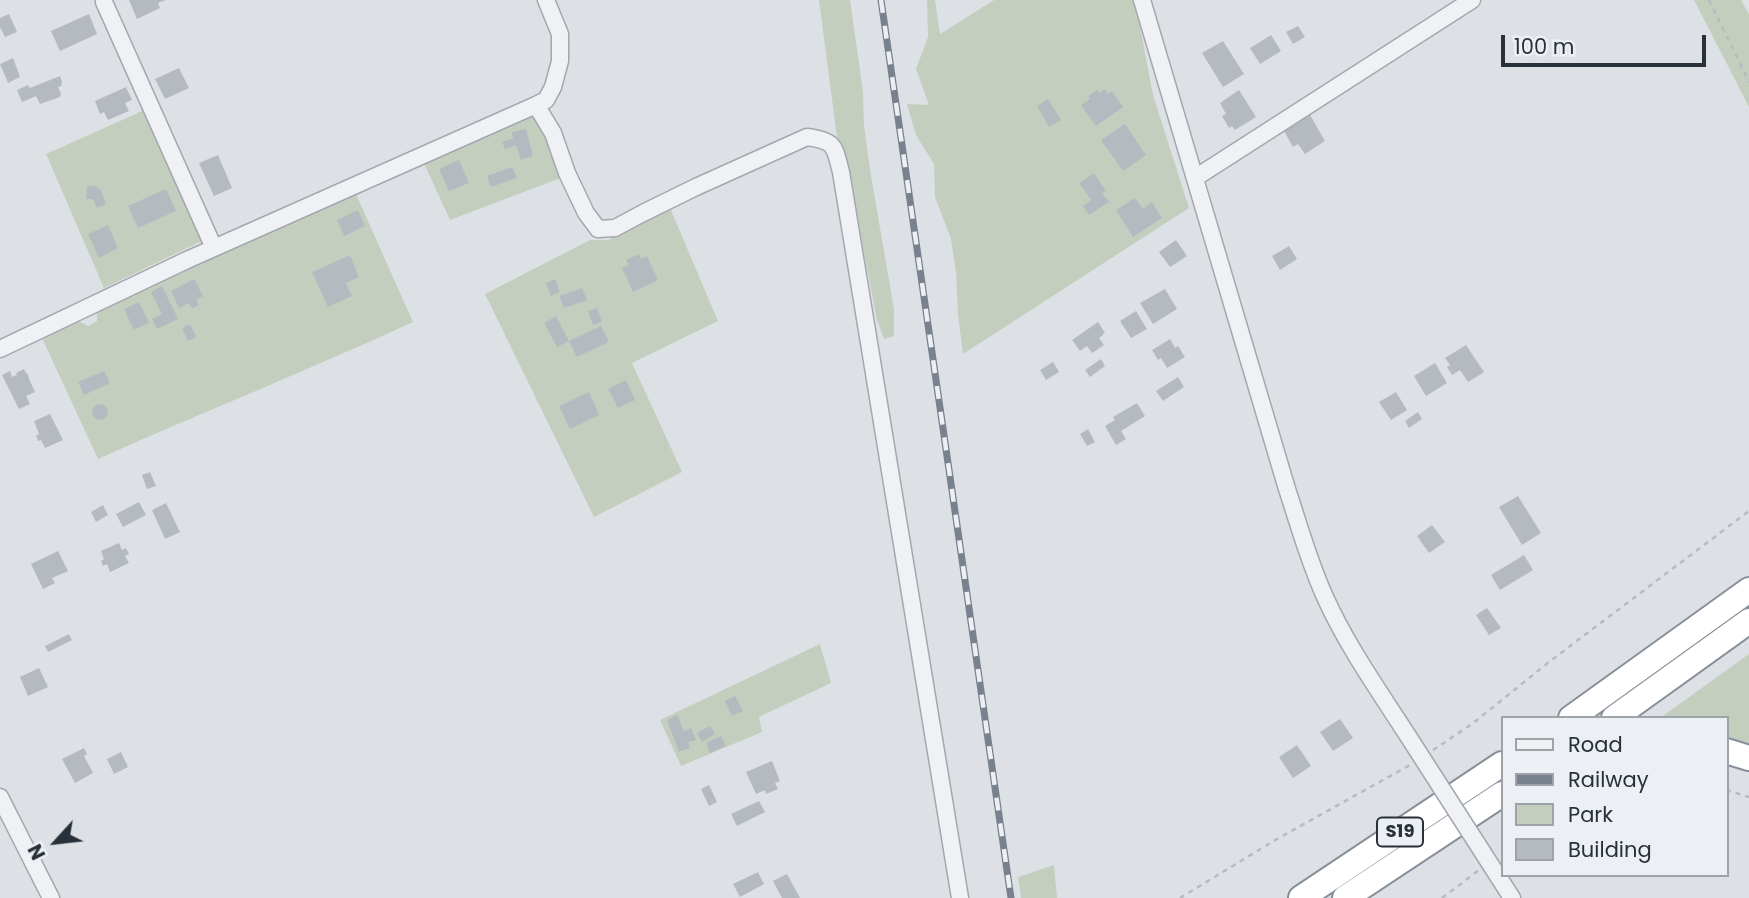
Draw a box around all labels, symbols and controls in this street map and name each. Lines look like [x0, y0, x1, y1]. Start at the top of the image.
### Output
scale bar [1504, 21, 1709, 65]
text: 100 m [1514, 32, 1574, 61]
legend [1500, 716, 1728, 877]
text: Road [1568, 730, 1623, 759]
text: Railway [1568, 765, 1649, 794]
text: Park [1568, 800, 1613, 829]
north arrow [21, 807, 91, 877]
road number: S19 [1377, 818, 1423, 846]
text: Building [1568, 835, 1652, 864]
text: N [22, 839, 52, 864]

